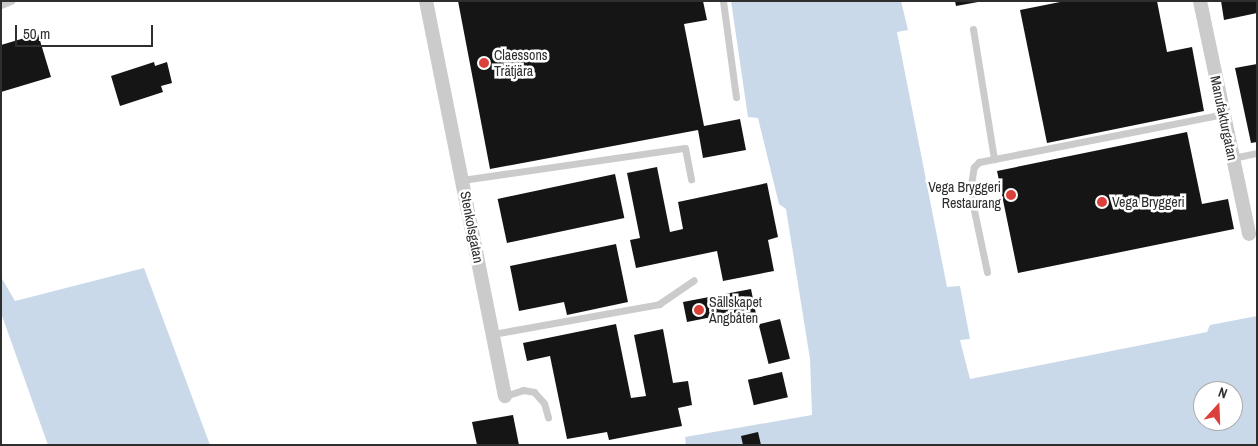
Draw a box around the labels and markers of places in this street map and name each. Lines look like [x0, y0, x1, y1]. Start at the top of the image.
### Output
place label: Claessons Trätjära [494, 47, 548, 80]
marker: Claessons Trätjära [478, 57, 490, 69]
place label: Vega Bryggeri Restaurang [928, 179, 1001, 212]
marker: Vega Bryggeri Restaurang [1005, 189, 1017, 201]
place label: Vega Bryggeri [1112, 194, 1185, 210]
marker: Vega Bryggeri [1096, 196, 1108, 208]
place label: Sällskapet Ångbåten [709, 294, 762, 326]
marker: Sällskapet Ångbåten [693, 304, 705, 316]

